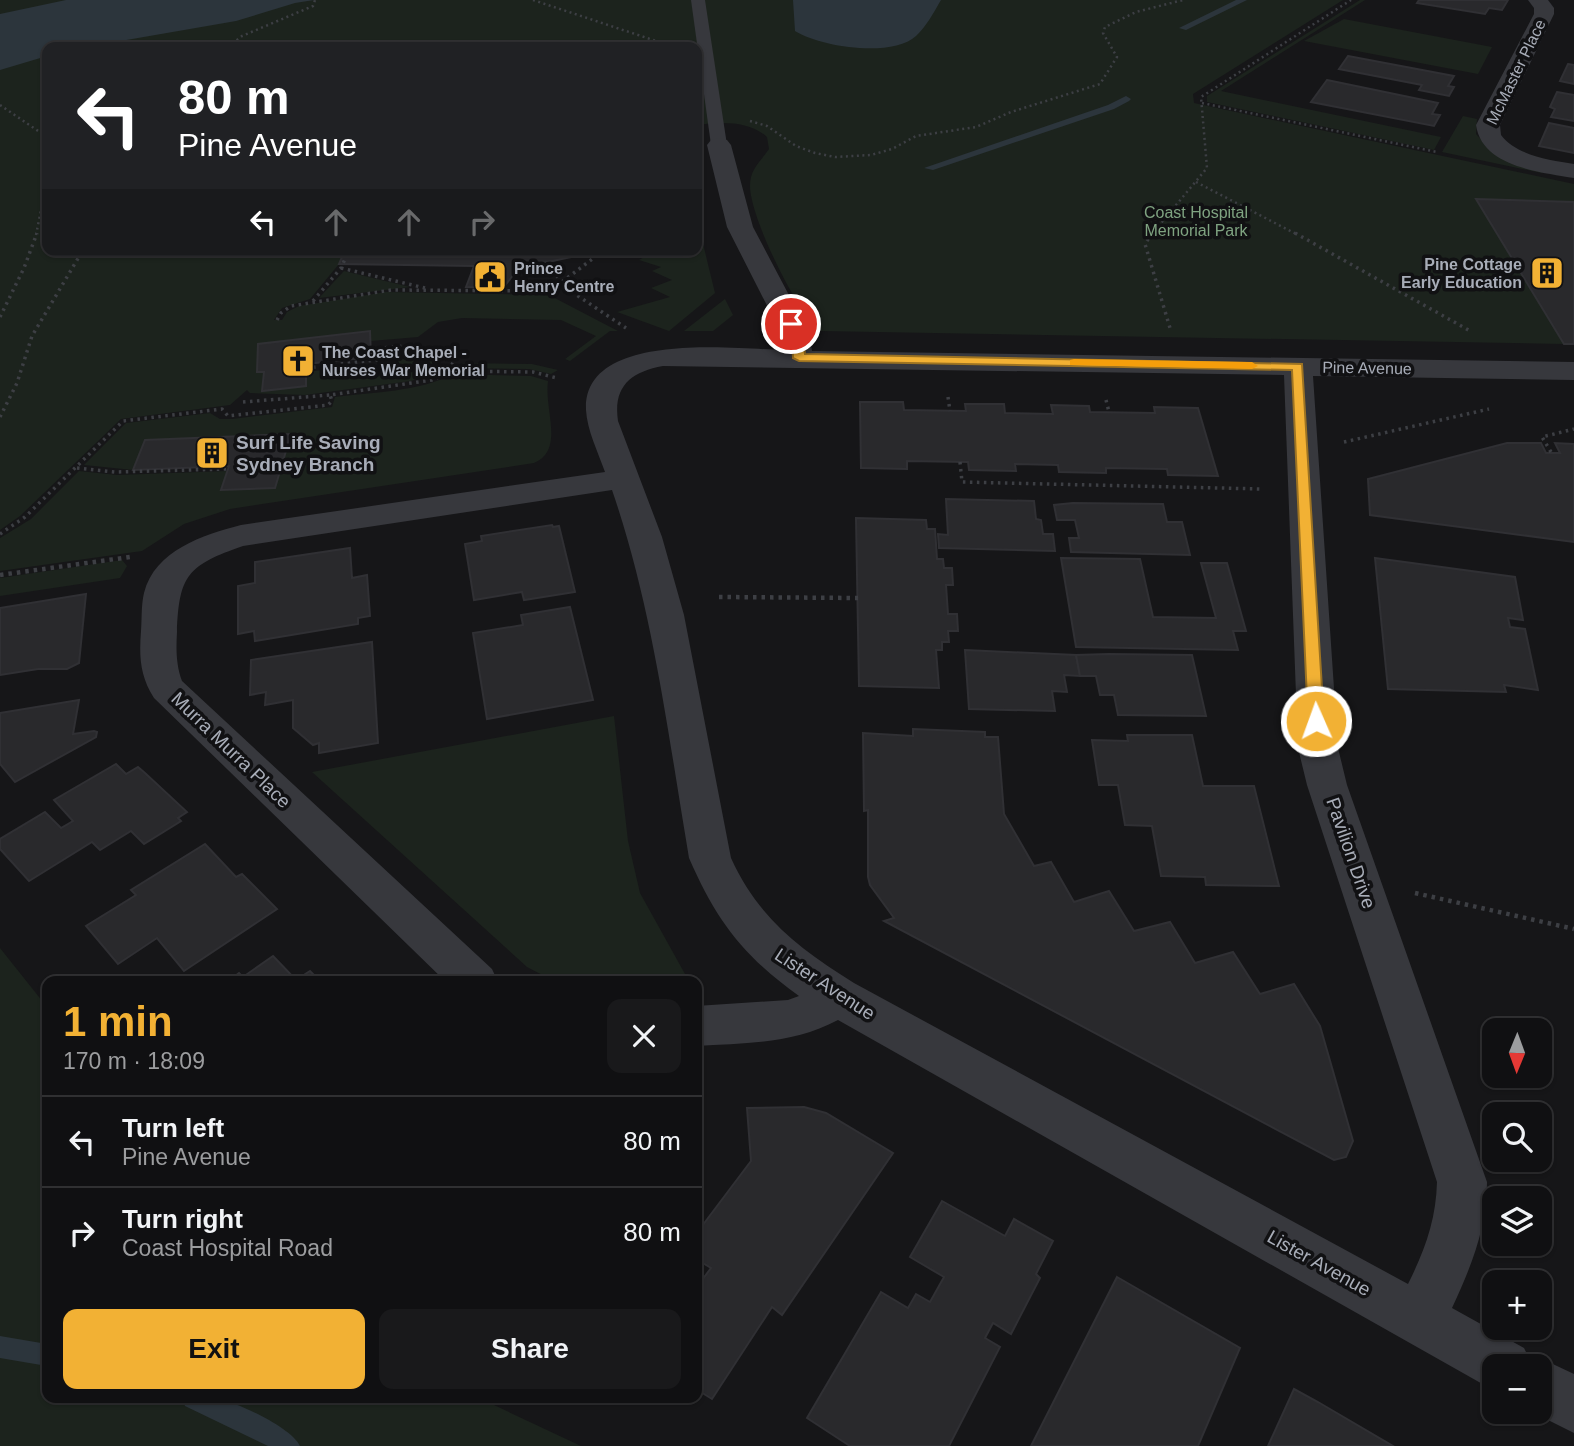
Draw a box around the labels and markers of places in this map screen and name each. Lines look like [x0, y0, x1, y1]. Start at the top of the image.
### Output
building icon: Pine Cottage Early Education [1528, 254, 1566, 292]
place label: Pine Cottage Early Education [1401, 256, 1522, 291]
public building icon: Prince Henry Centre [471, 258, 509, 296]
place label: Prince Henry Centre [514, 260, 615, 295]
pin [761, 294, 821, 354]
church icon: The Coast Chapel - Nurses War Memorial [279, 342, 317, 380]
place label: The Coast Chapel - Nurses War Memorial [322, 344, 485, 379]
place label: Surf Life Saving Sydney Branch [236, 432, 381, 475]
building icon: Surf Life Saving Sydney Branch [193, 434, 231, 472]

